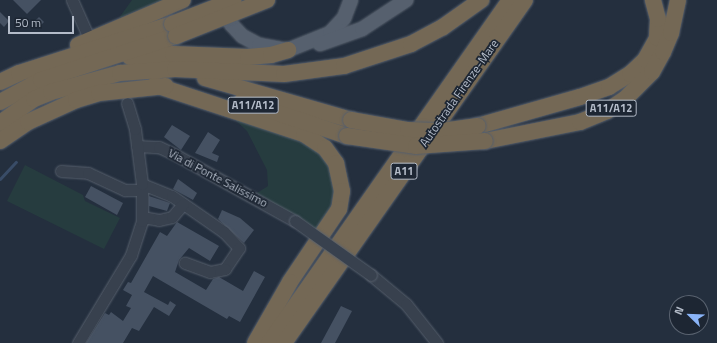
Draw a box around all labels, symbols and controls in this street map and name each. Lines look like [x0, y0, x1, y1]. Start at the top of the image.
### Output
scale bar [10, 8, 76, 34]
text: 50 m [15, 13, 41, 32]
street label: Autostrada Firenze-Mare [417, 37, 501, 149]
road number: A11/A12 [227, 96, 279, 114]
road number: A11/A12 [585, 99, 637, 117]
street label: Via di Ponte Salissimo [166, 146, 270, 210]
road number: A11 [390, 162, 418, 180]
north arrow [669, 295, 709, 335]
text: N [670, 304, 688, 317]

